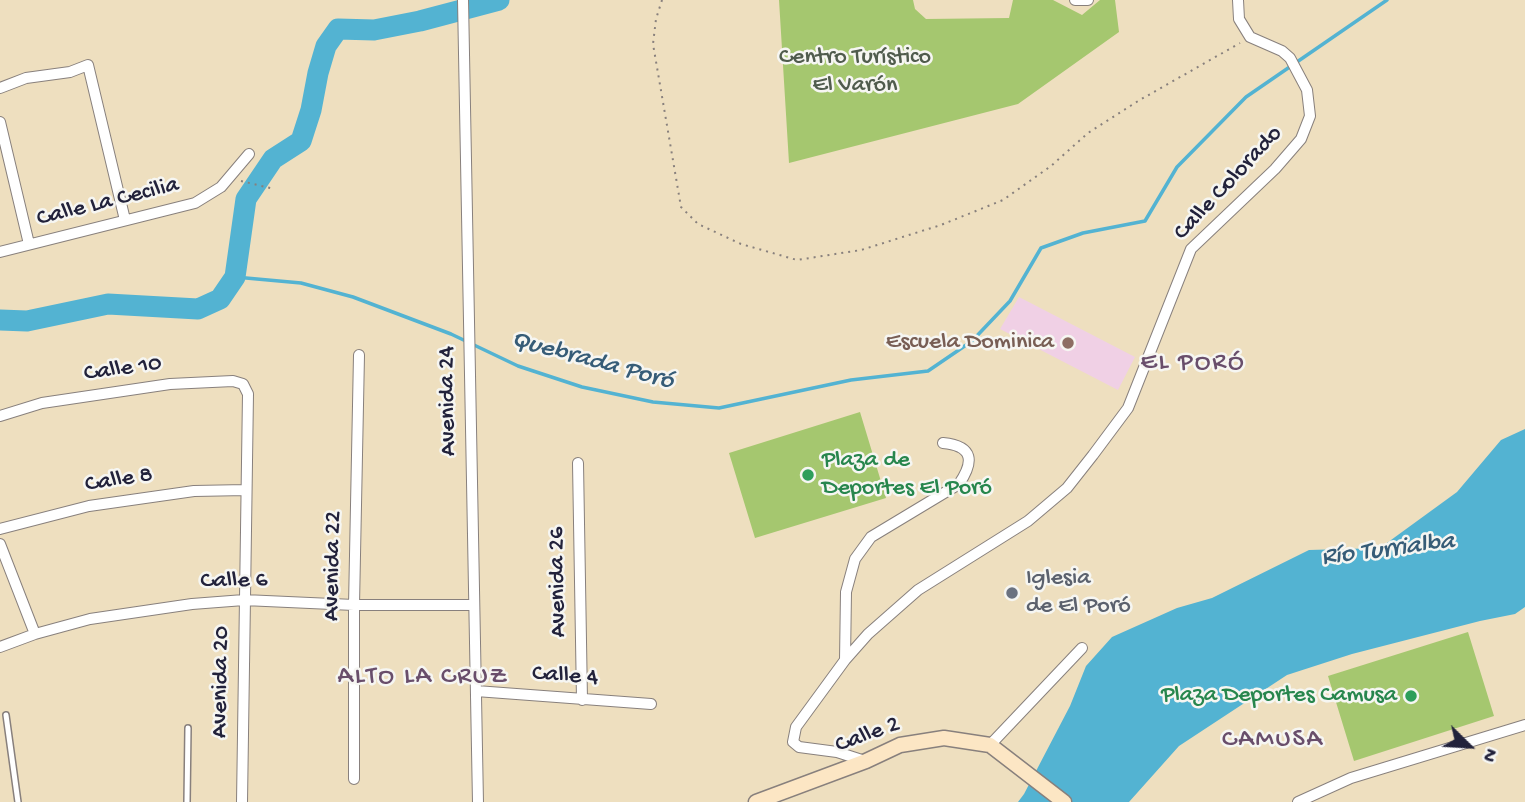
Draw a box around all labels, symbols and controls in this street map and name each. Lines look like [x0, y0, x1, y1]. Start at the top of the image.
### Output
park label: Centro Turístico El Varón [779, 44, 931, 100]
street label: Calle Colorado [1169, 121, 1289, 247]
street label: Calle La Cecilia [34, 171, 182, 235]
water label: Quebrada Poró [507, 325, 677, 399]
place label: Escuela Dominica [886, 329, 1054, 357]
marker: Escuela Dominica [1060, 335, 1076, 351]
street label: Avenida 24 [434, 346, 464, 456]
district label: EL PORÓ [1141, 348, 1245, 380]
street label: Calle 10 [82, 350, 164, 390]
place label: Plaza de Deportes El Poró [822, 447, 992, 503]
street label: Calle 8 [83, 461, 155, 501]
marker: Plaza de Deportes El Poró [800, 467, 816, 483]
street label: Avenida 22 [319, 511, 349, 621]
street label: Avenida 26 [544, 526, 574, 638]
water label: Río Turrialba [1320, 527, 1456, 575]
place label: Iglesia de El Poró [1026, 565, 1131, 621]
street label: Calle 6 [200, 567, 268, 597]
marker: Iglesia de El Poró [1004, 585, 1020, 601]
street label: Avenida 20 [207, 626, 237, 738]
street label: Calle 4 [531, 660, 599, 694]
district label: ALTO LA CRUZ [339, 662, 507, 694]
place label: Plaza Deportes Camusa [1161, 682, 1397, 710]
marker: Plaza Deportes Camusa [1403, 688, 1419, 704]
street label: Calle 2 [832, 711, 904, 761]
north arrow [1434, 711, 1504, 781]
district label: CAMUSA [1223, 725, 1323, 757]
text: N [1476, 744, 1502, 765]

